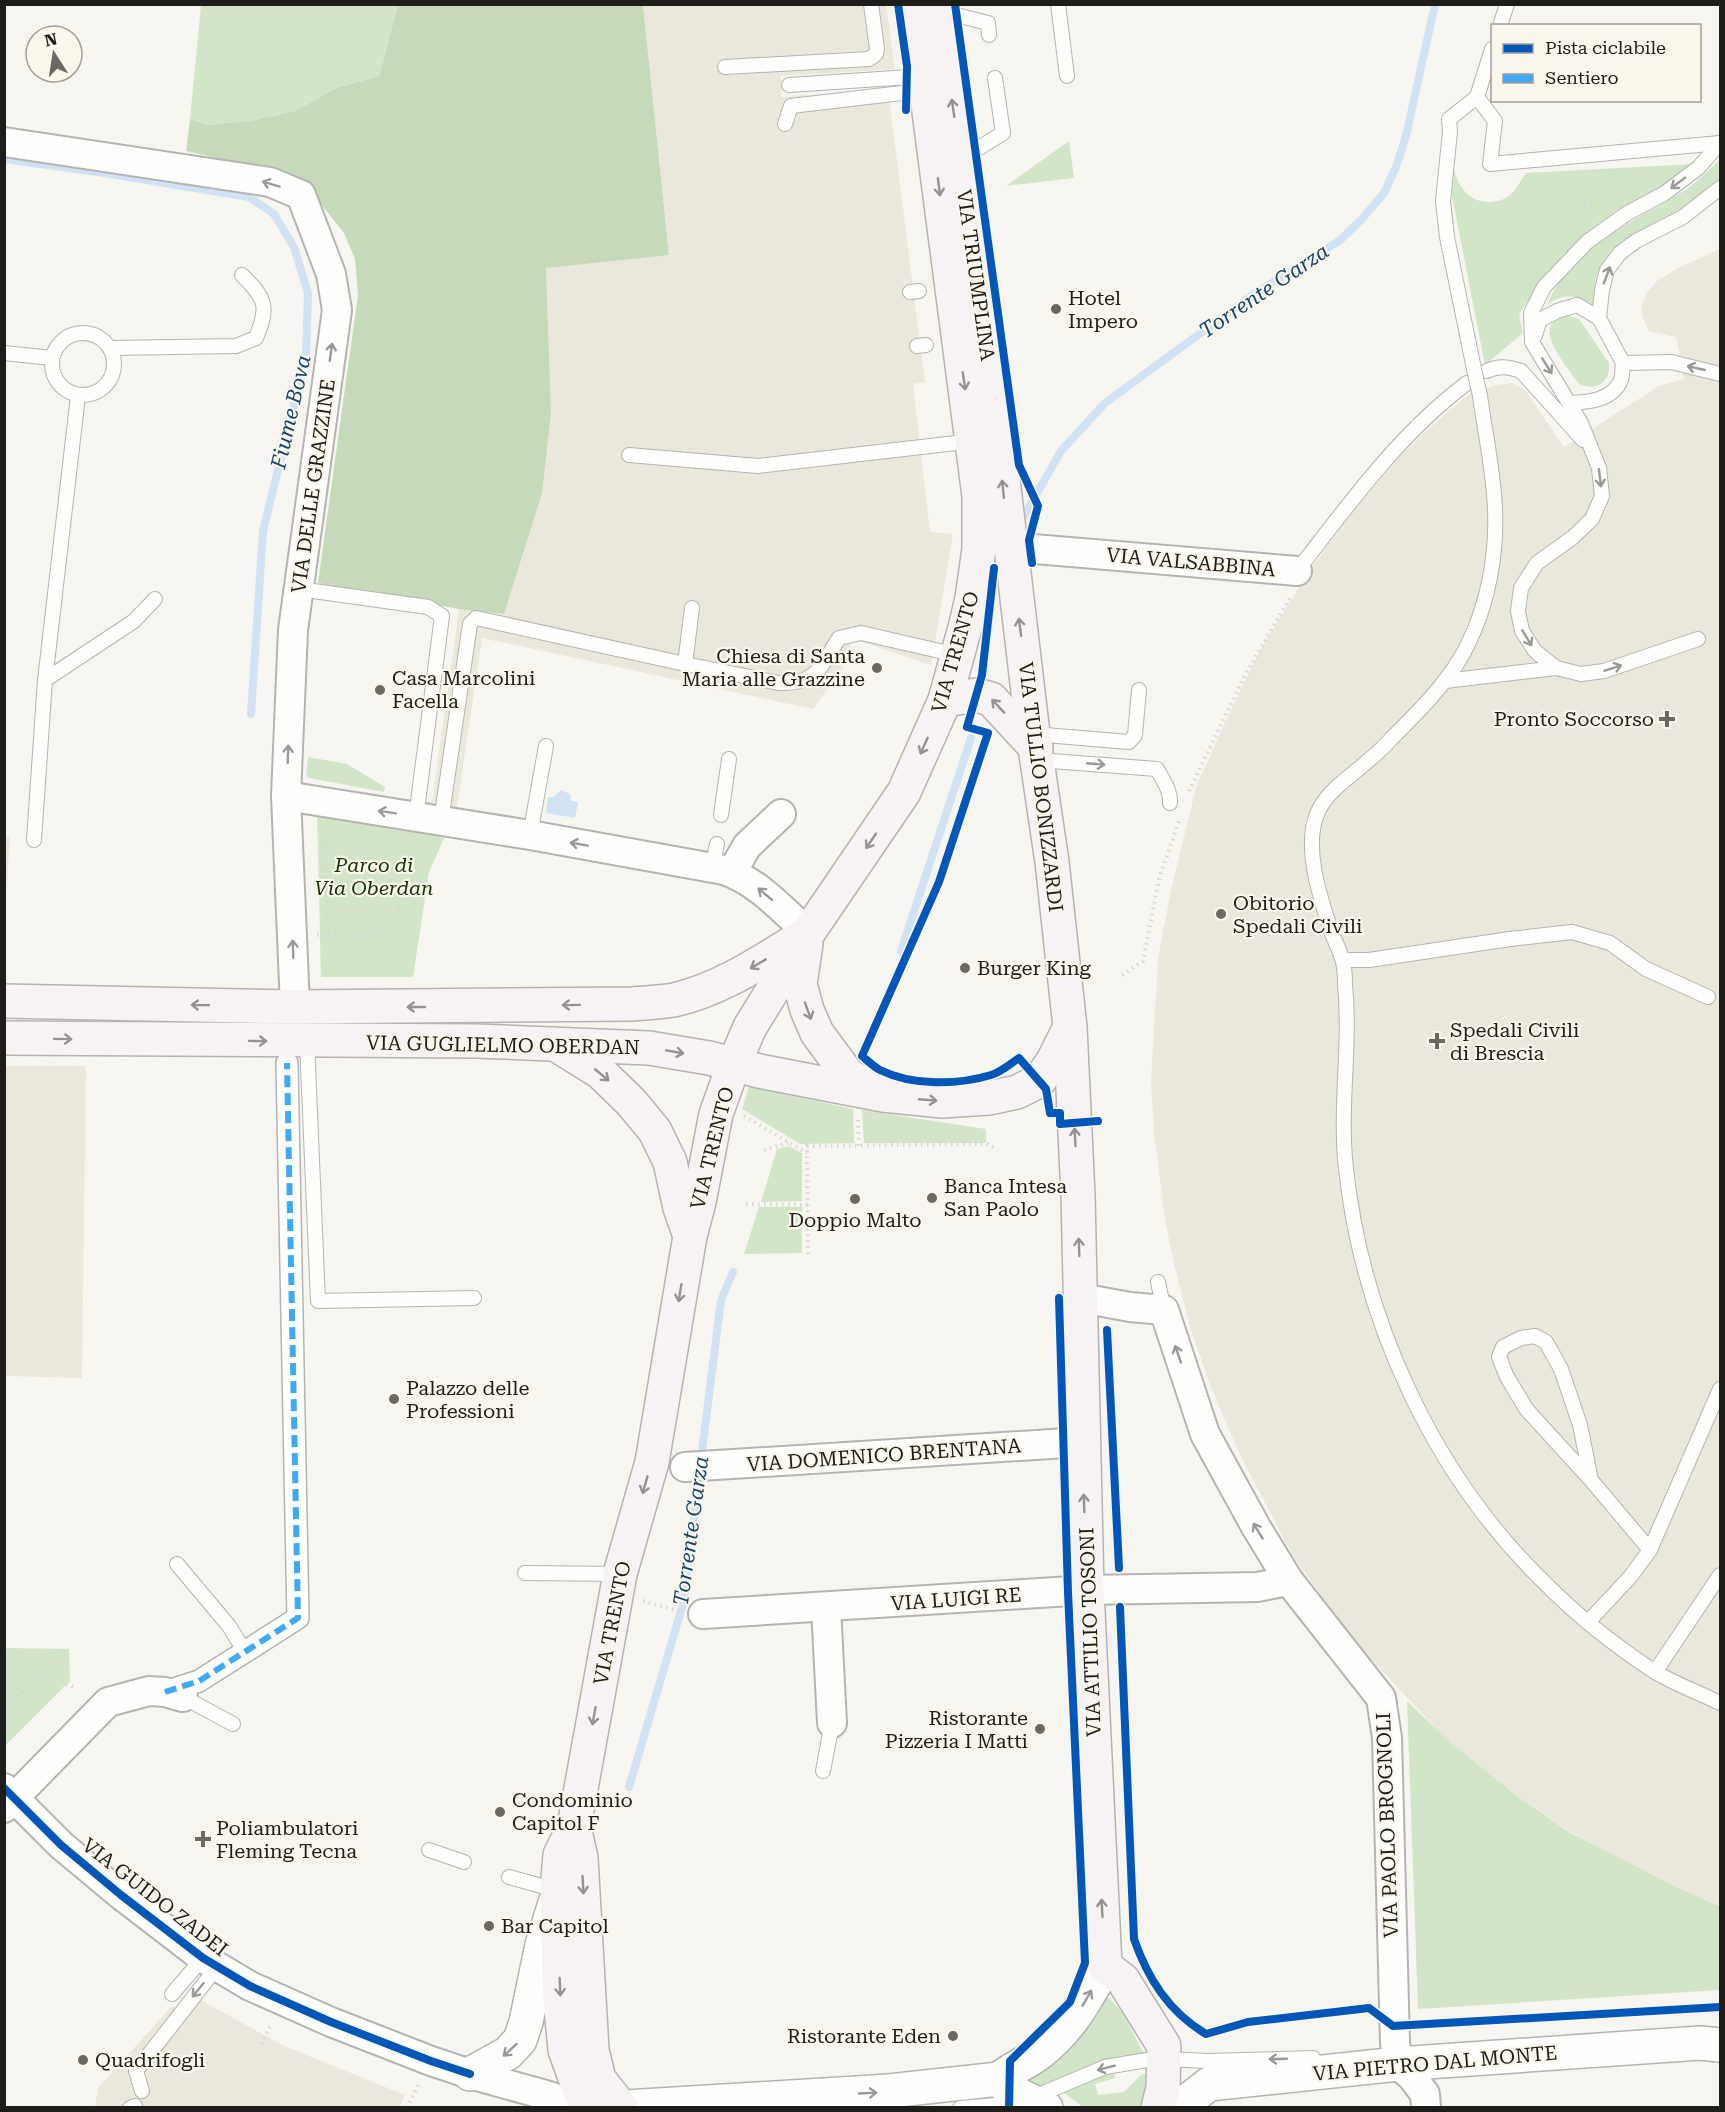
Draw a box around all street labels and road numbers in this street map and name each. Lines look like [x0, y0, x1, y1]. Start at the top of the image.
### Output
street label: VIA TRIUMPLINA [952, 188, 1000, 362]
street label: VIA DELLE GRAZZINE [286, 377, 340, 595]
street label: VIA VALSABBINA [1105, 543, 1277, 581]
street label: VIA TRENTO [926, 588, 984, 716]
street label: VIA TULLIO BONIZZARDI [1014, 661, 1068, 913]
street label: VIA GUGLIELMO OBERDAN [366, 1031, 640, 1059]
street label: VIA TRENTO [685, 1084, 739, 1212]
street label: VIA DOMENICO BRENTANA [746, 1433, 1022, 1477]
street label: VIA ATTILIO TOSONI [1074, 1527, 1106, 1737]
street label: VIA TRENTO [588, 1559, 636, 1687]
street label: VIA LUIGI RE [890, 1582, 1022, 1616]
street label: VIA PAOLO BROGNOLI [1371, 1712, 1403, 1938]
street label: VIA GUIDO ZADEI [77, 1833, 233, 1961]
street label: VIA PIETRO DAL MONTE [1312, 2040, 1558, 2086]

